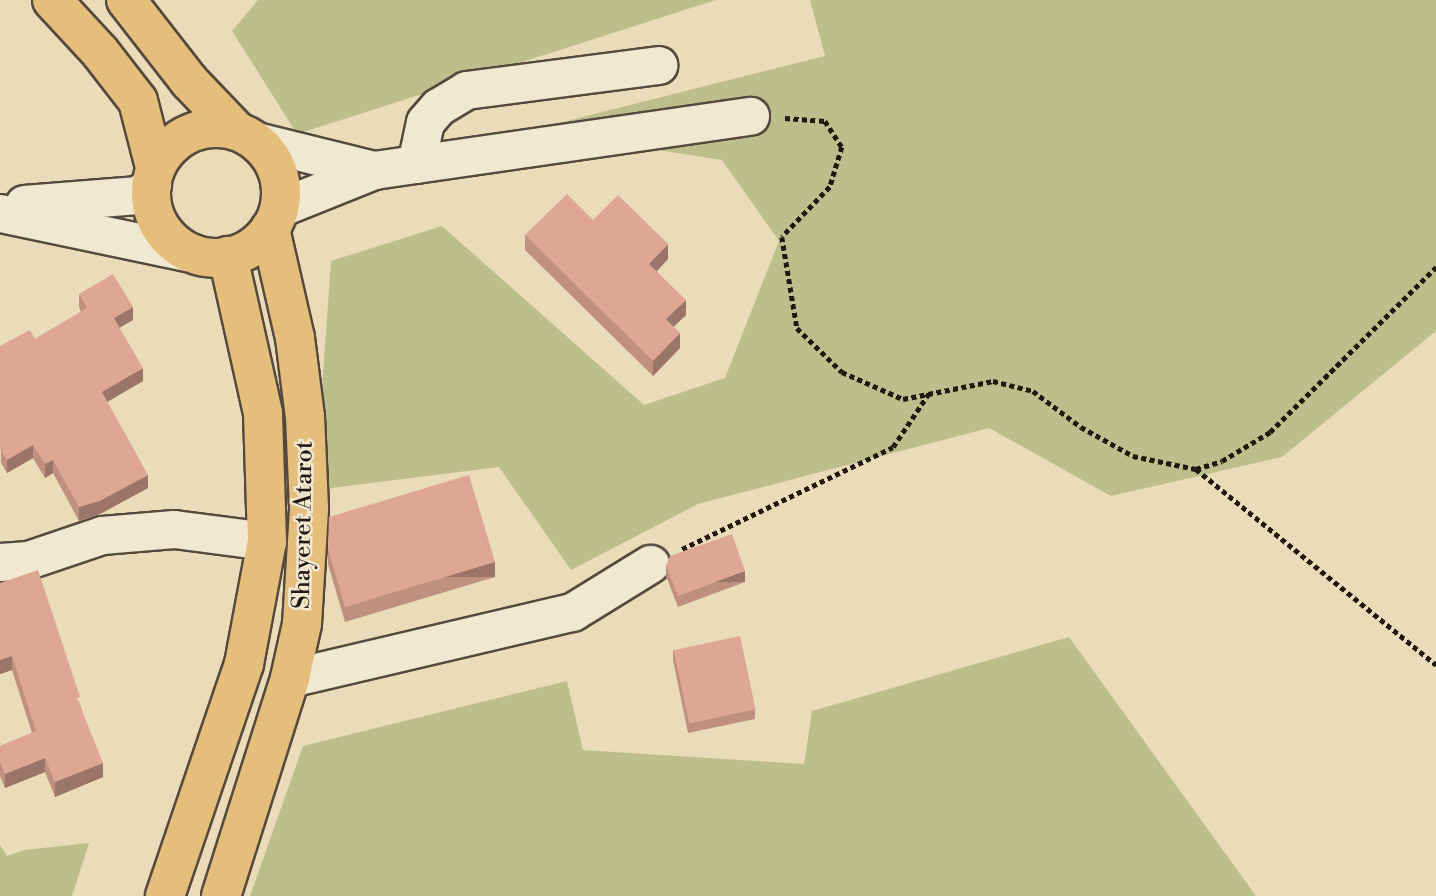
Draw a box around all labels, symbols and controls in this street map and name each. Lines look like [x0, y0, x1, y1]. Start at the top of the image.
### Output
street label: Shayeret Atarot [288, 440, 320, 610]

